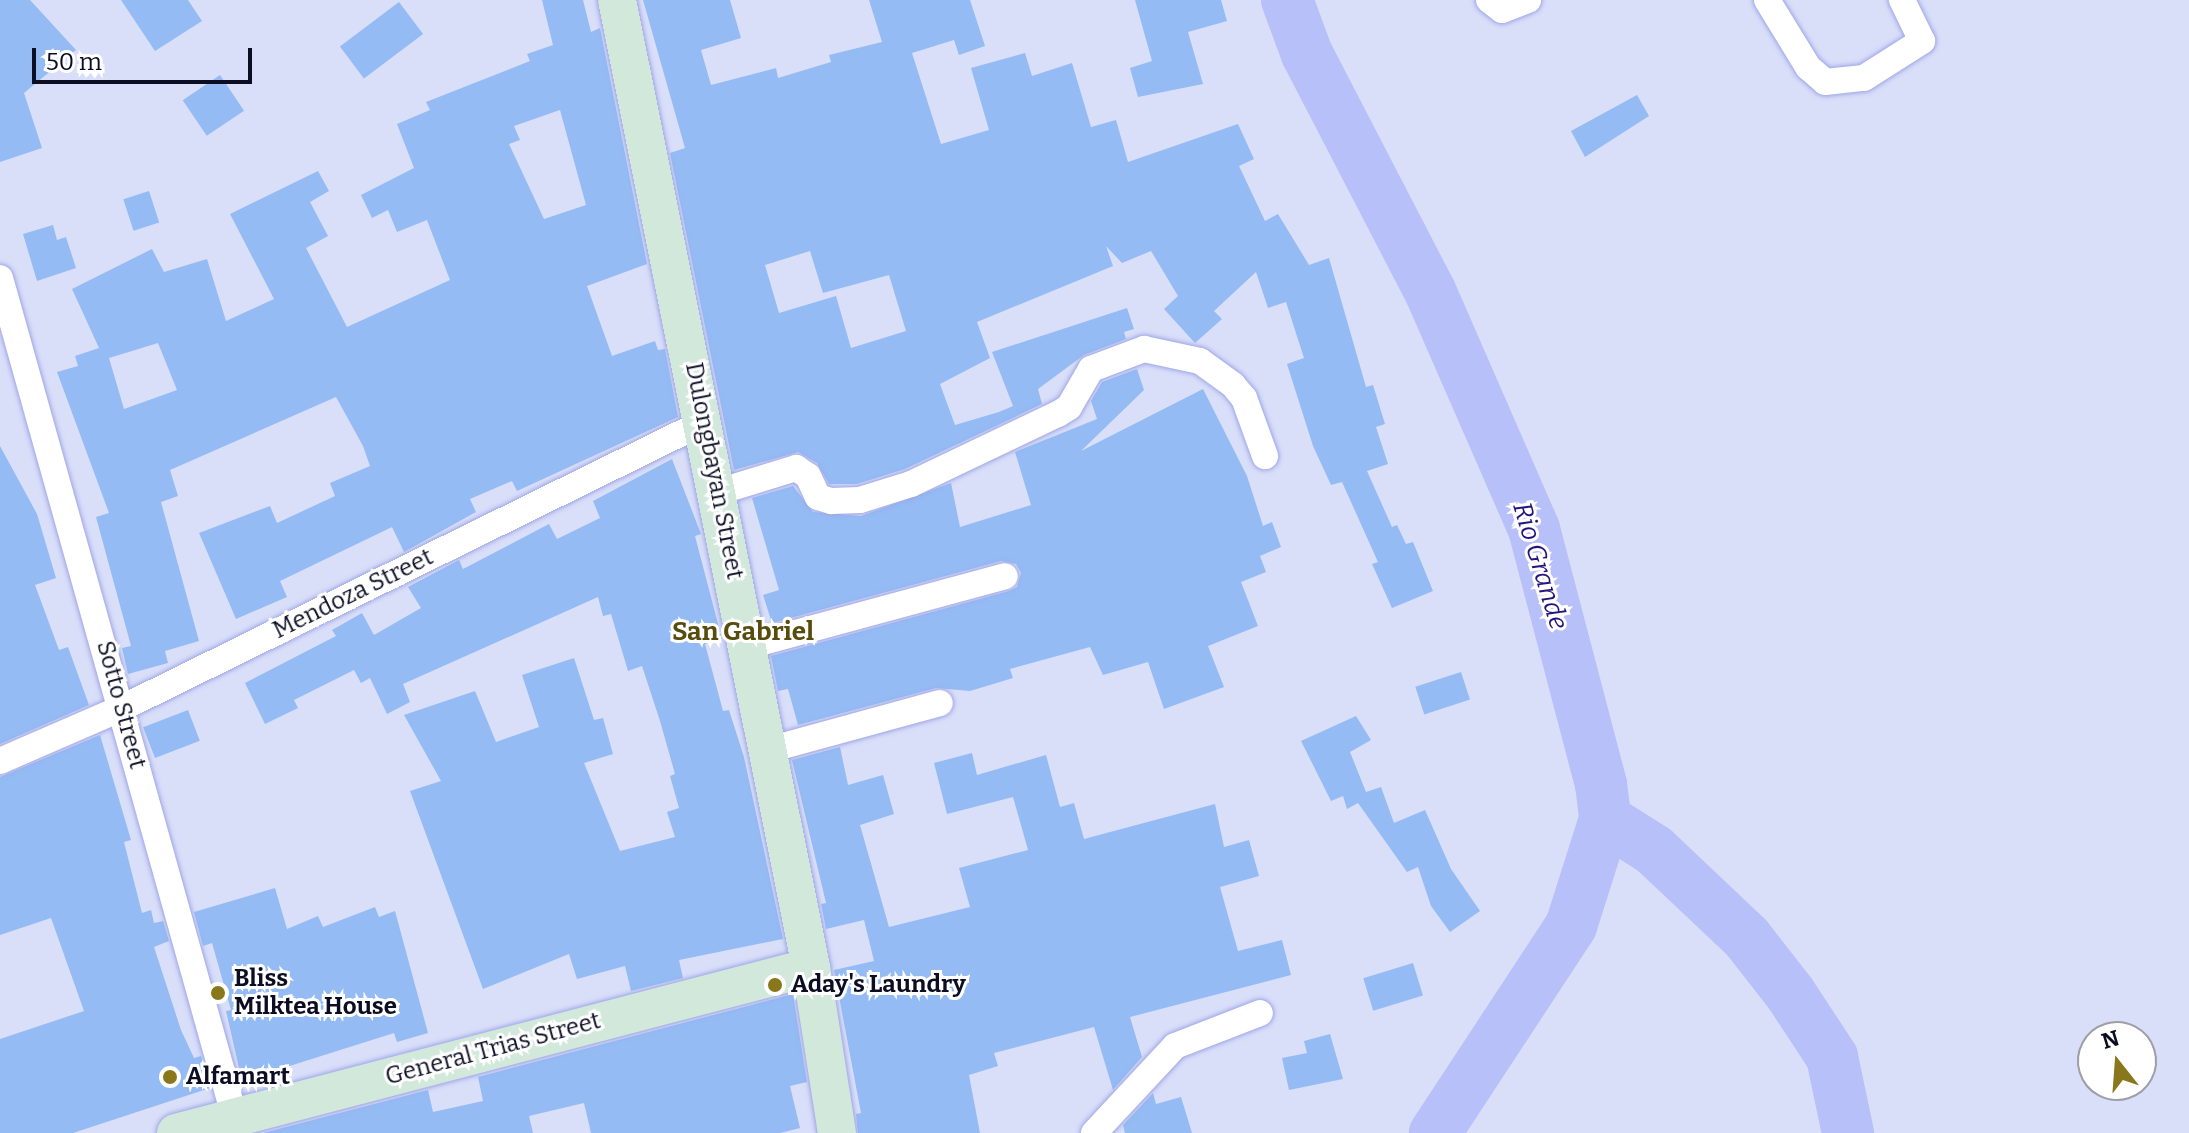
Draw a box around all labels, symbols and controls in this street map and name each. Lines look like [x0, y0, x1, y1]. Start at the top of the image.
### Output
scale bar [36, 32, 256, 82]
text: 50 m [46, 48, 102, 76]
street label: Dulongbayan Street [679, 360, 749, 582]
water label: Rio Grande [1506, 499, 1574, 633]
street label: Mendoza Street [268, 543, 438, 645]
district label: San Gabriel [672, 616, 814, 648]
street label: Sotto Street [90, 638, 152, 772]
place label: Bliss Milktea House [234, 965, 397, 1021]
place label: Aday's Laundry [791, 971, 966, 999]
marker: Aday's Laundry [766, 976, 784, 994]
marker: Bliss Milktea House [209, 984, 227, 1002]
street label: General Trias Street [382, 1006, 604, 1092]
north arrow [2077, 1021, 2157, 1101]
text: N [2098, 1024, 2122, 1055]
place label: Alfamart [186, 1063, 290, 1091]
marker: Alfamart [161, 1068, 179, 1086]

